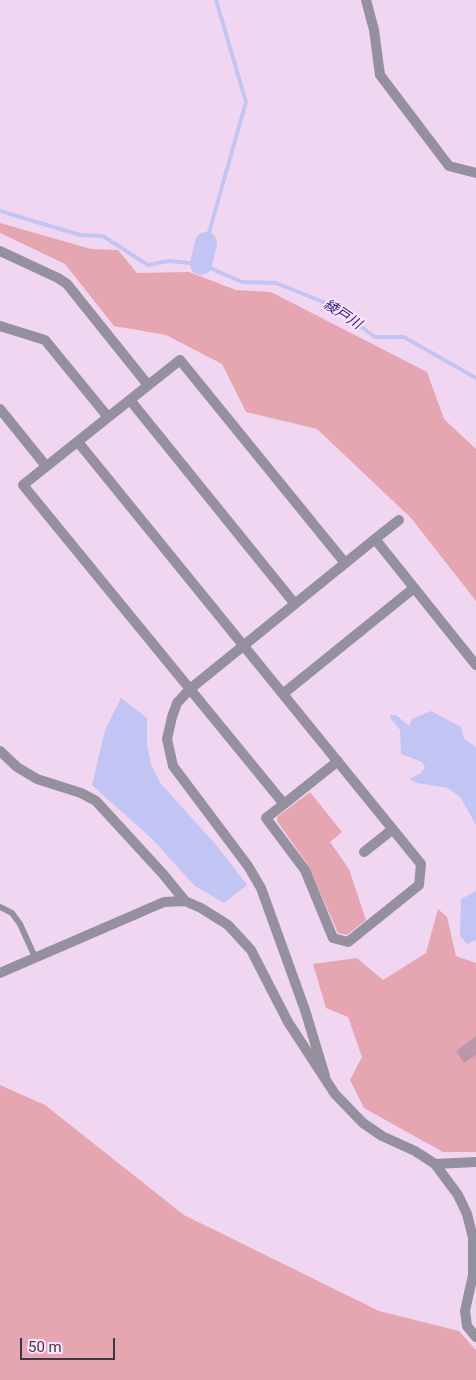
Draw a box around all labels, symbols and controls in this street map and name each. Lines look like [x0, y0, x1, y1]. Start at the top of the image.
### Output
water label: 綾戸川 [320, 297, 364, 333]
scale bar [22, 1328, 118, 1360]
text: 50 m [28, 1338, 62, 1356]

